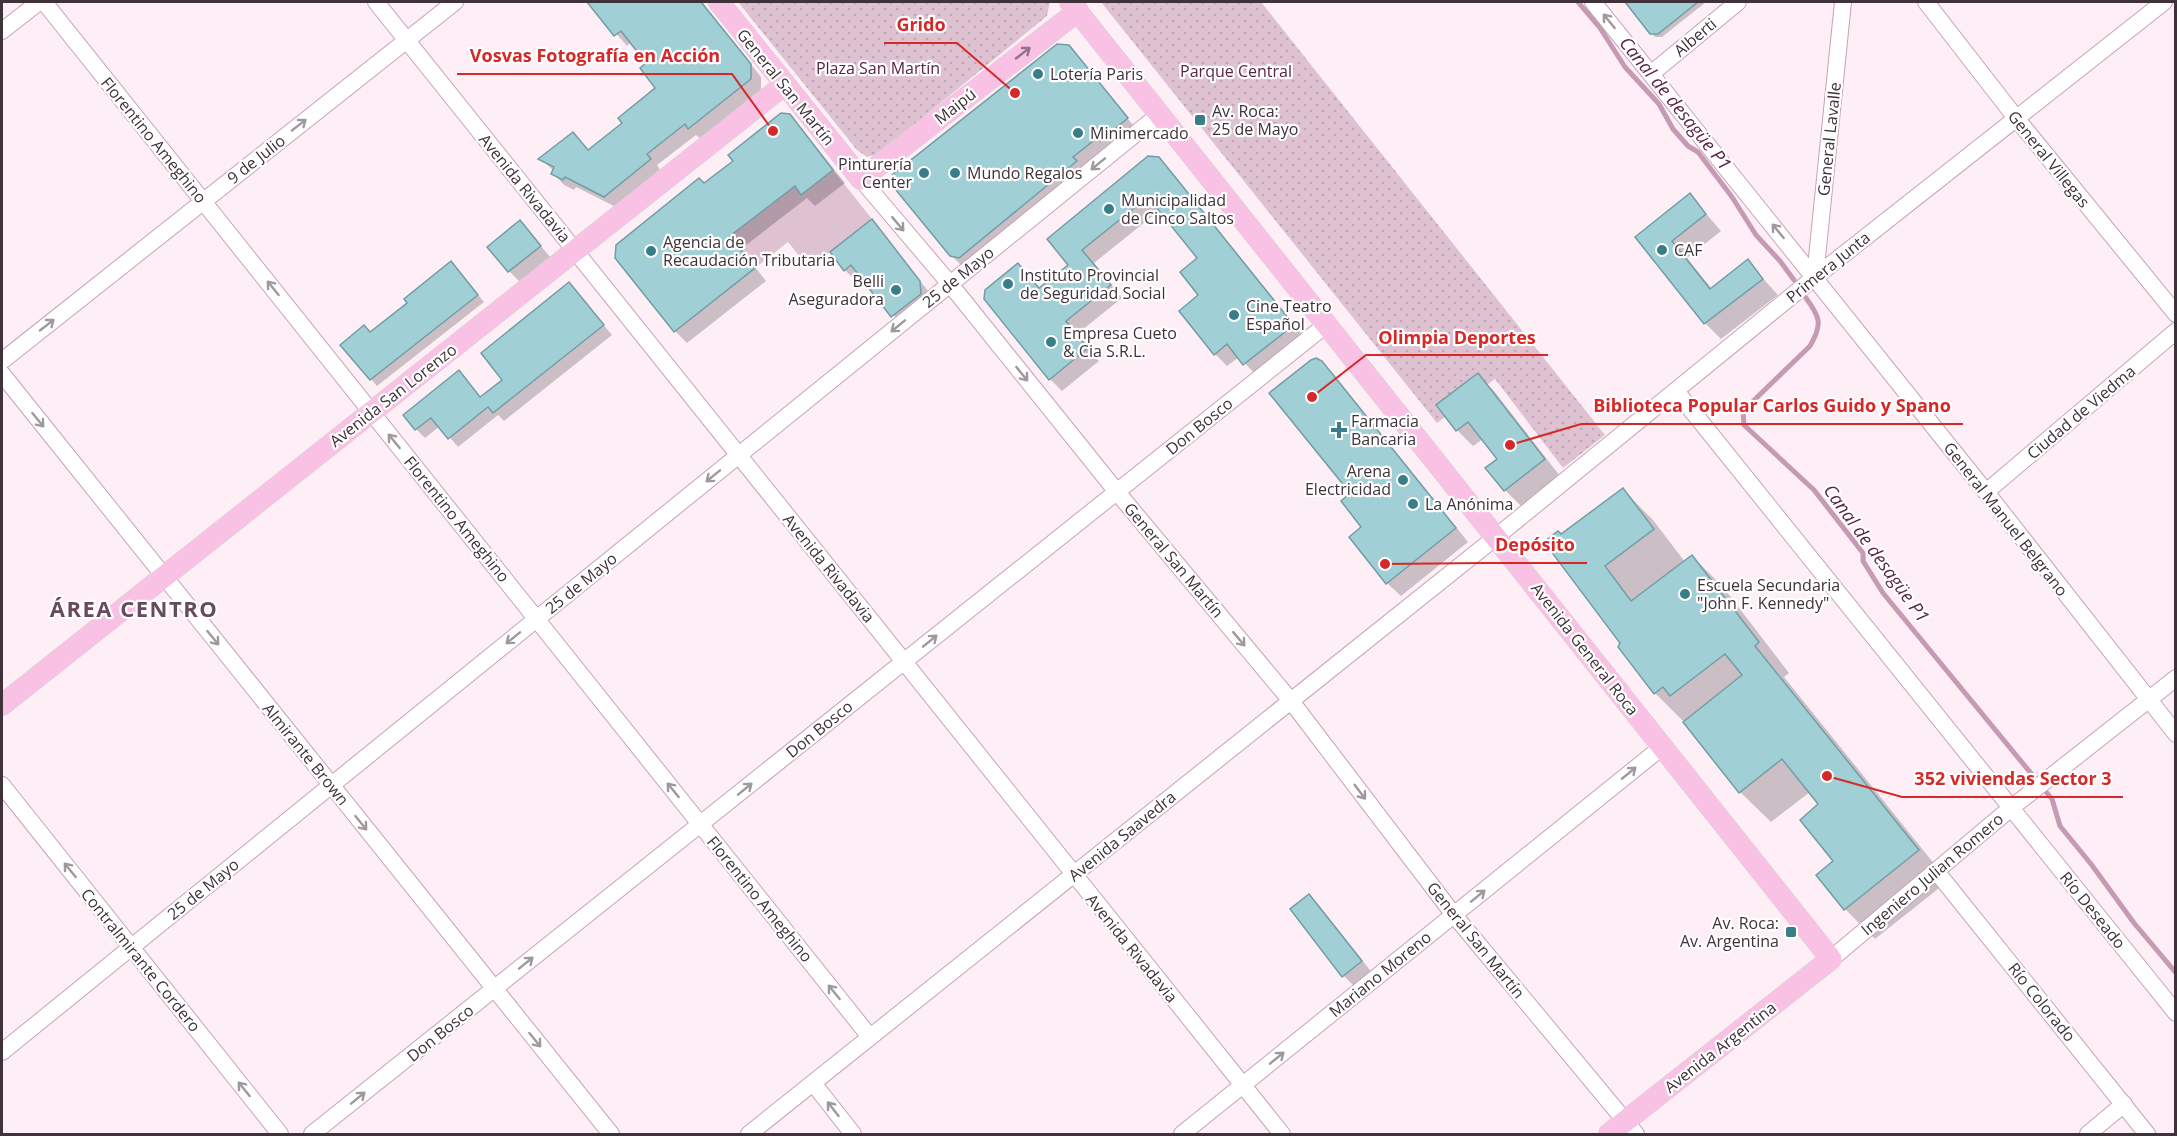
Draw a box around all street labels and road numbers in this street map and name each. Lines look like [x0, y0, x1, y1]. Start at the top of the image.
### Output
street label: Alberti [1669, 13, 1721, 61]
street label: General San Martín [732, 24, 840, 150]
street label: Florentino Ameghino [96, 72, 212, 208]
street label: General Lavalle [1812, 81, 1846, 197]
street label: Maipú [930, 83, 980, 129]
street label: General Villegas [2003, 106, 2095, 212]
street label: 9 de Julio [222, 129, 290, 189]
street label: Avenida Rivadavia [474, 129, 576, 247]
street label: Primera Junta [1781, 226, 1875, 308]
street label: 25 de Mayo [918, 241, 998, 313]
street label: Avenida San Lorenzo [325, 338, 461, 452]
street label: Ciudad de Viedma [2022, 360, 2140, 464]
street label: Don Bosco [1161, 392, 1237, 460]
street label: General Manuel Belgrano [1939, 437, 2073, 601]
street label: Florentino Ameghino [399, 451, 515, 587]
street label: General San Martín [1119, 498, 1229, 622]
street label: Avenida Rivadavia [778, 509, 880, 627]
street label: 25 de Mayo [541, 547, 621, 619]
street label: Avenida General Roca [1526, 578, 1644, 720]
street label: Don Bosco [781, 695, 857, 763]
street label: Almirante Brown [258, 698, 354, 810]
street label: Avenida Saavedra [1064, 786, 1180, 886]
street label: Ingeniero Julian Romero [1856, 808, 2008, 940]
street label: Florentino Ameghino [702, 831, 818, 967]
street label: 25 de Mayo [163, 853, 243, 925]
street label: Río Deseado [2055, 867, 2131, 953]
street label: General San Martín [1422, 877, 1530, 1003]
street label: Contralmirante Cordero [76, 884, 206, 1036]
street label: Avenida Rivadavia [1081, 889, 1183, 1007]
street label: Mariano Moreno [1324, 926, 1436, 1022]
street label: Río Colorado [2003, 958, 2081, 1046]
street label: Avenida Argentina [1659, 996, 1781, 1098]
street label: Don Bosco [402, 999, 478, 1067]

